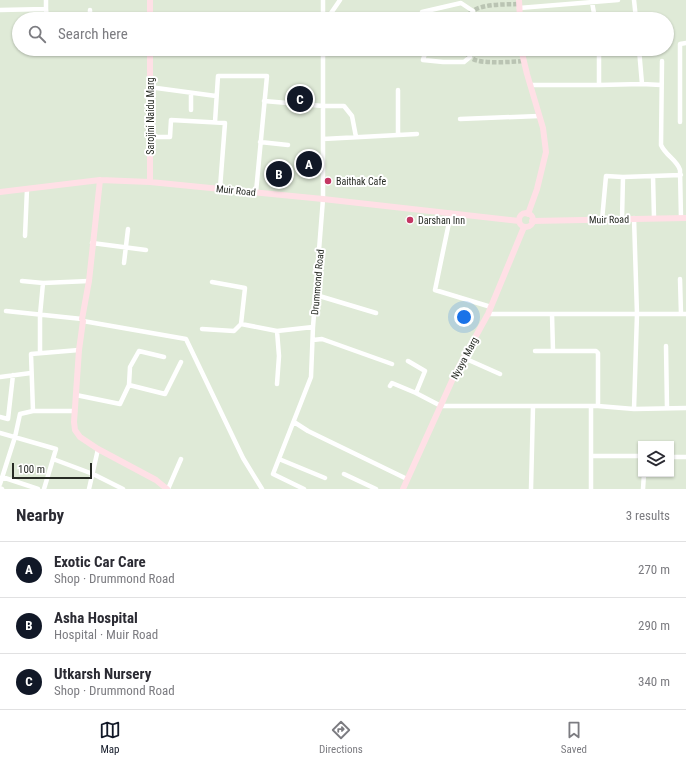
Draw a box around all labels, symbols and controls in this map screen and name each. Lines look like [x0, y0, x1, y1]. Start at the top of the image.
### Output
search box [12, 12, 674, 56]
icon: search [26, 23, 48, 45]
text: Search here [58, 25, 128, 43]
street label: Sarojini Naidu Marg [145, 77, 156, 155]
pin: C [287, 84, 313, 114]
pin: A [296, 149, 322, 179]
pin: B [266, 159, 292, 189]
marker: Baithak Cafe [323, 176, 333, 186]
place label: Baithak Cafe [336, 176, 386, 187]
street label: Muir Road [215, 183, 256, 198]
street label: Muir Road [589, 214, 629, 225]
marker: Darshan Inn [405, 215, 415, 225]
place label: Darshan Inn [418, 215, 465, 226]
street label: Drummond Road [309, 249, 326, 315]
your location [454, 307, 474, 327]
street label: Nyaya Marg [449, 335, 480, 381]
map controls [638, 441, 674, 477]
button: layers [638, 441, 674, 477]
scale bar [12, 461, 92, 480]
text: 100 m [18, 463, 45, 476]
text: Nearby [16, 505, 64, 525]
text: 3 results [626, 508, 670, 523]
text: Exotic Car Care [54, 553, 146, 571]
text: A [25, 562, 33, 577]
text: 270 m [638, 562, 670, 577]
text: Shop · Drummond Road [54, 571, 175, 586]
text: Asha Hospital [54, 609, 138, 627]
text: B [25, 618, 33, 633]
text: 290 m [638, 618, 670, 633]
text: Hospital · Muir Road [54, 627, 158, 642]
text: Utkarsh Nursery [54, 665, 151, 683]
text: C [25, 674, 33, 689]
text: 340 m [638, 674, 670, 689]
text: Shop · Drummond Road [54, 683, 175, 698]
tab: Map [99, 719, 121, 756]
tab: Directions [319, 719, 363, 756]
tab: Saved [561, 719, 587, 756]

